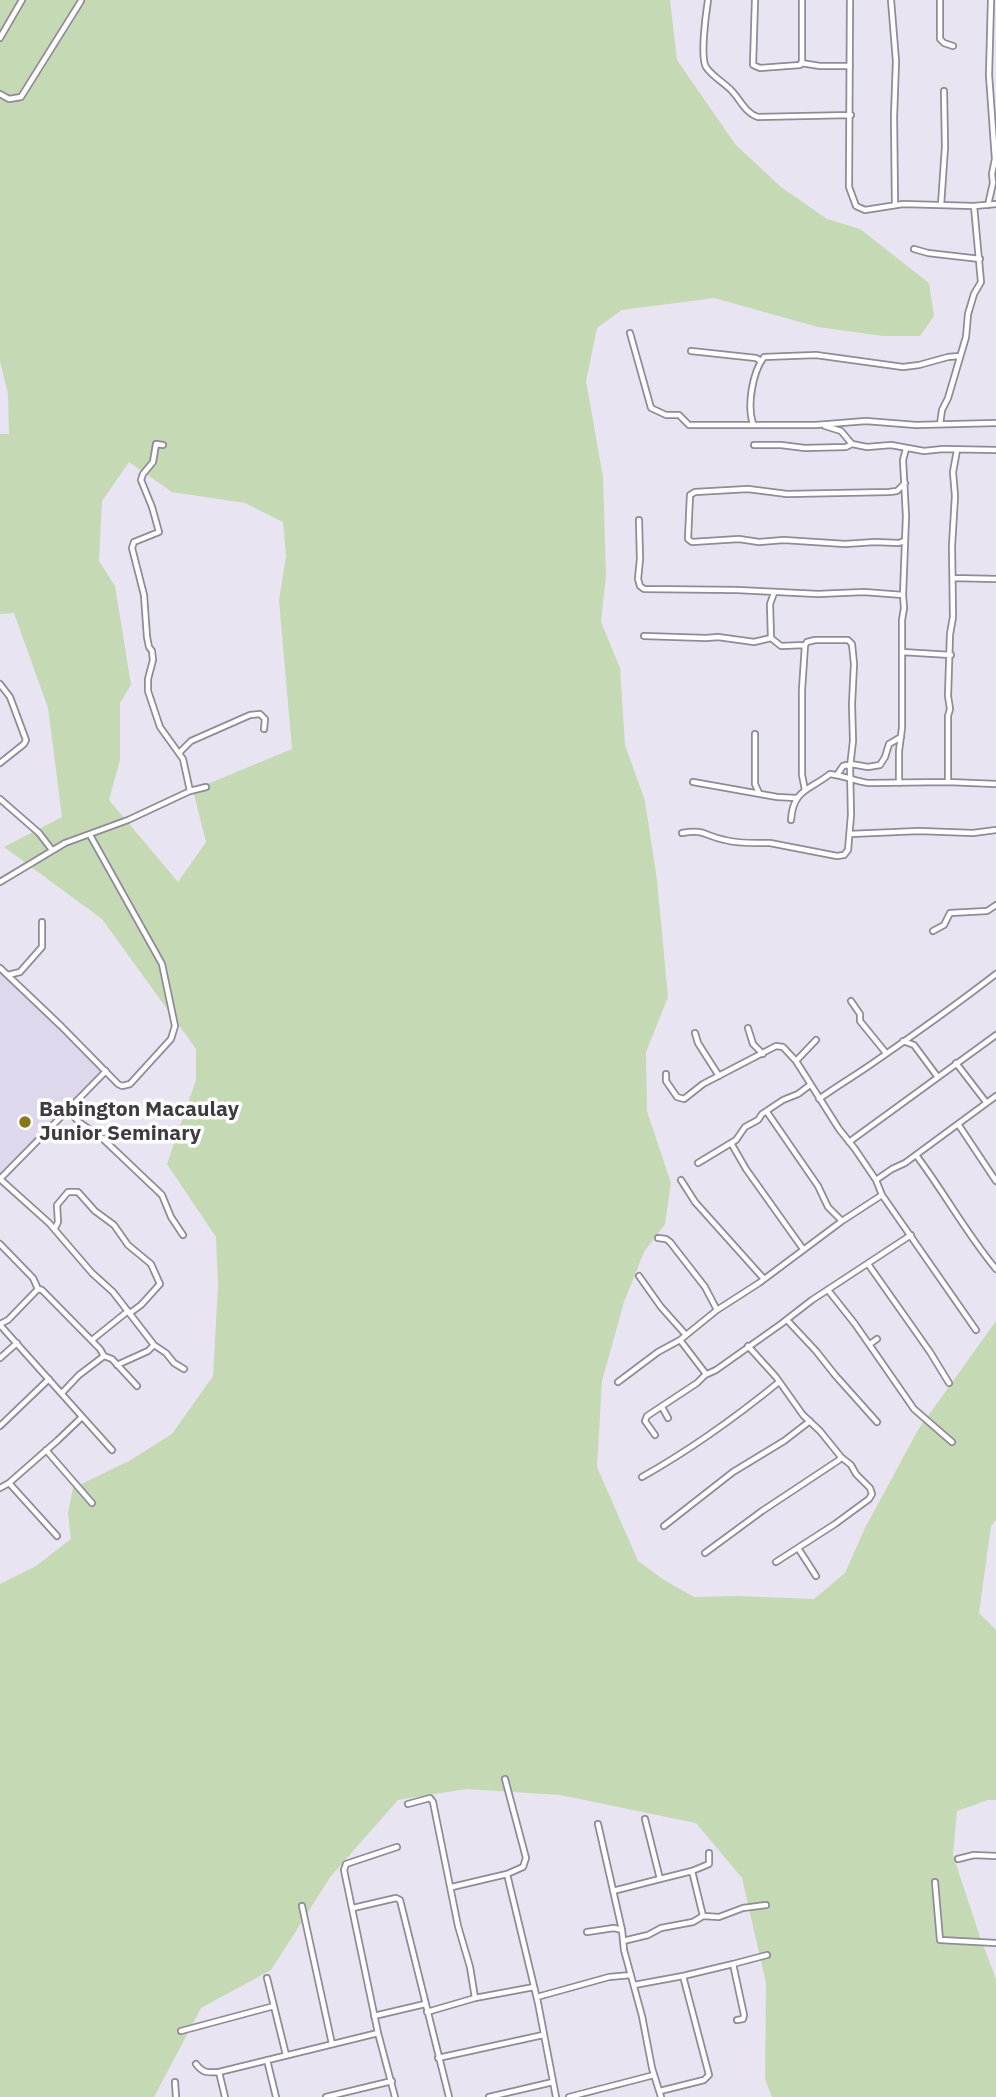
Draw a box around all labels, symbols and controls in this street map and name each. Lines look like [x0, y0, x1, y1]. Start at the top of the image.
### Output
place label: Babington Macaulay Junior Seminary [39, 1097, 239, 1147]
marker: Babington Macaulay Junior Seminary [17, 1114, 33, 1130]

